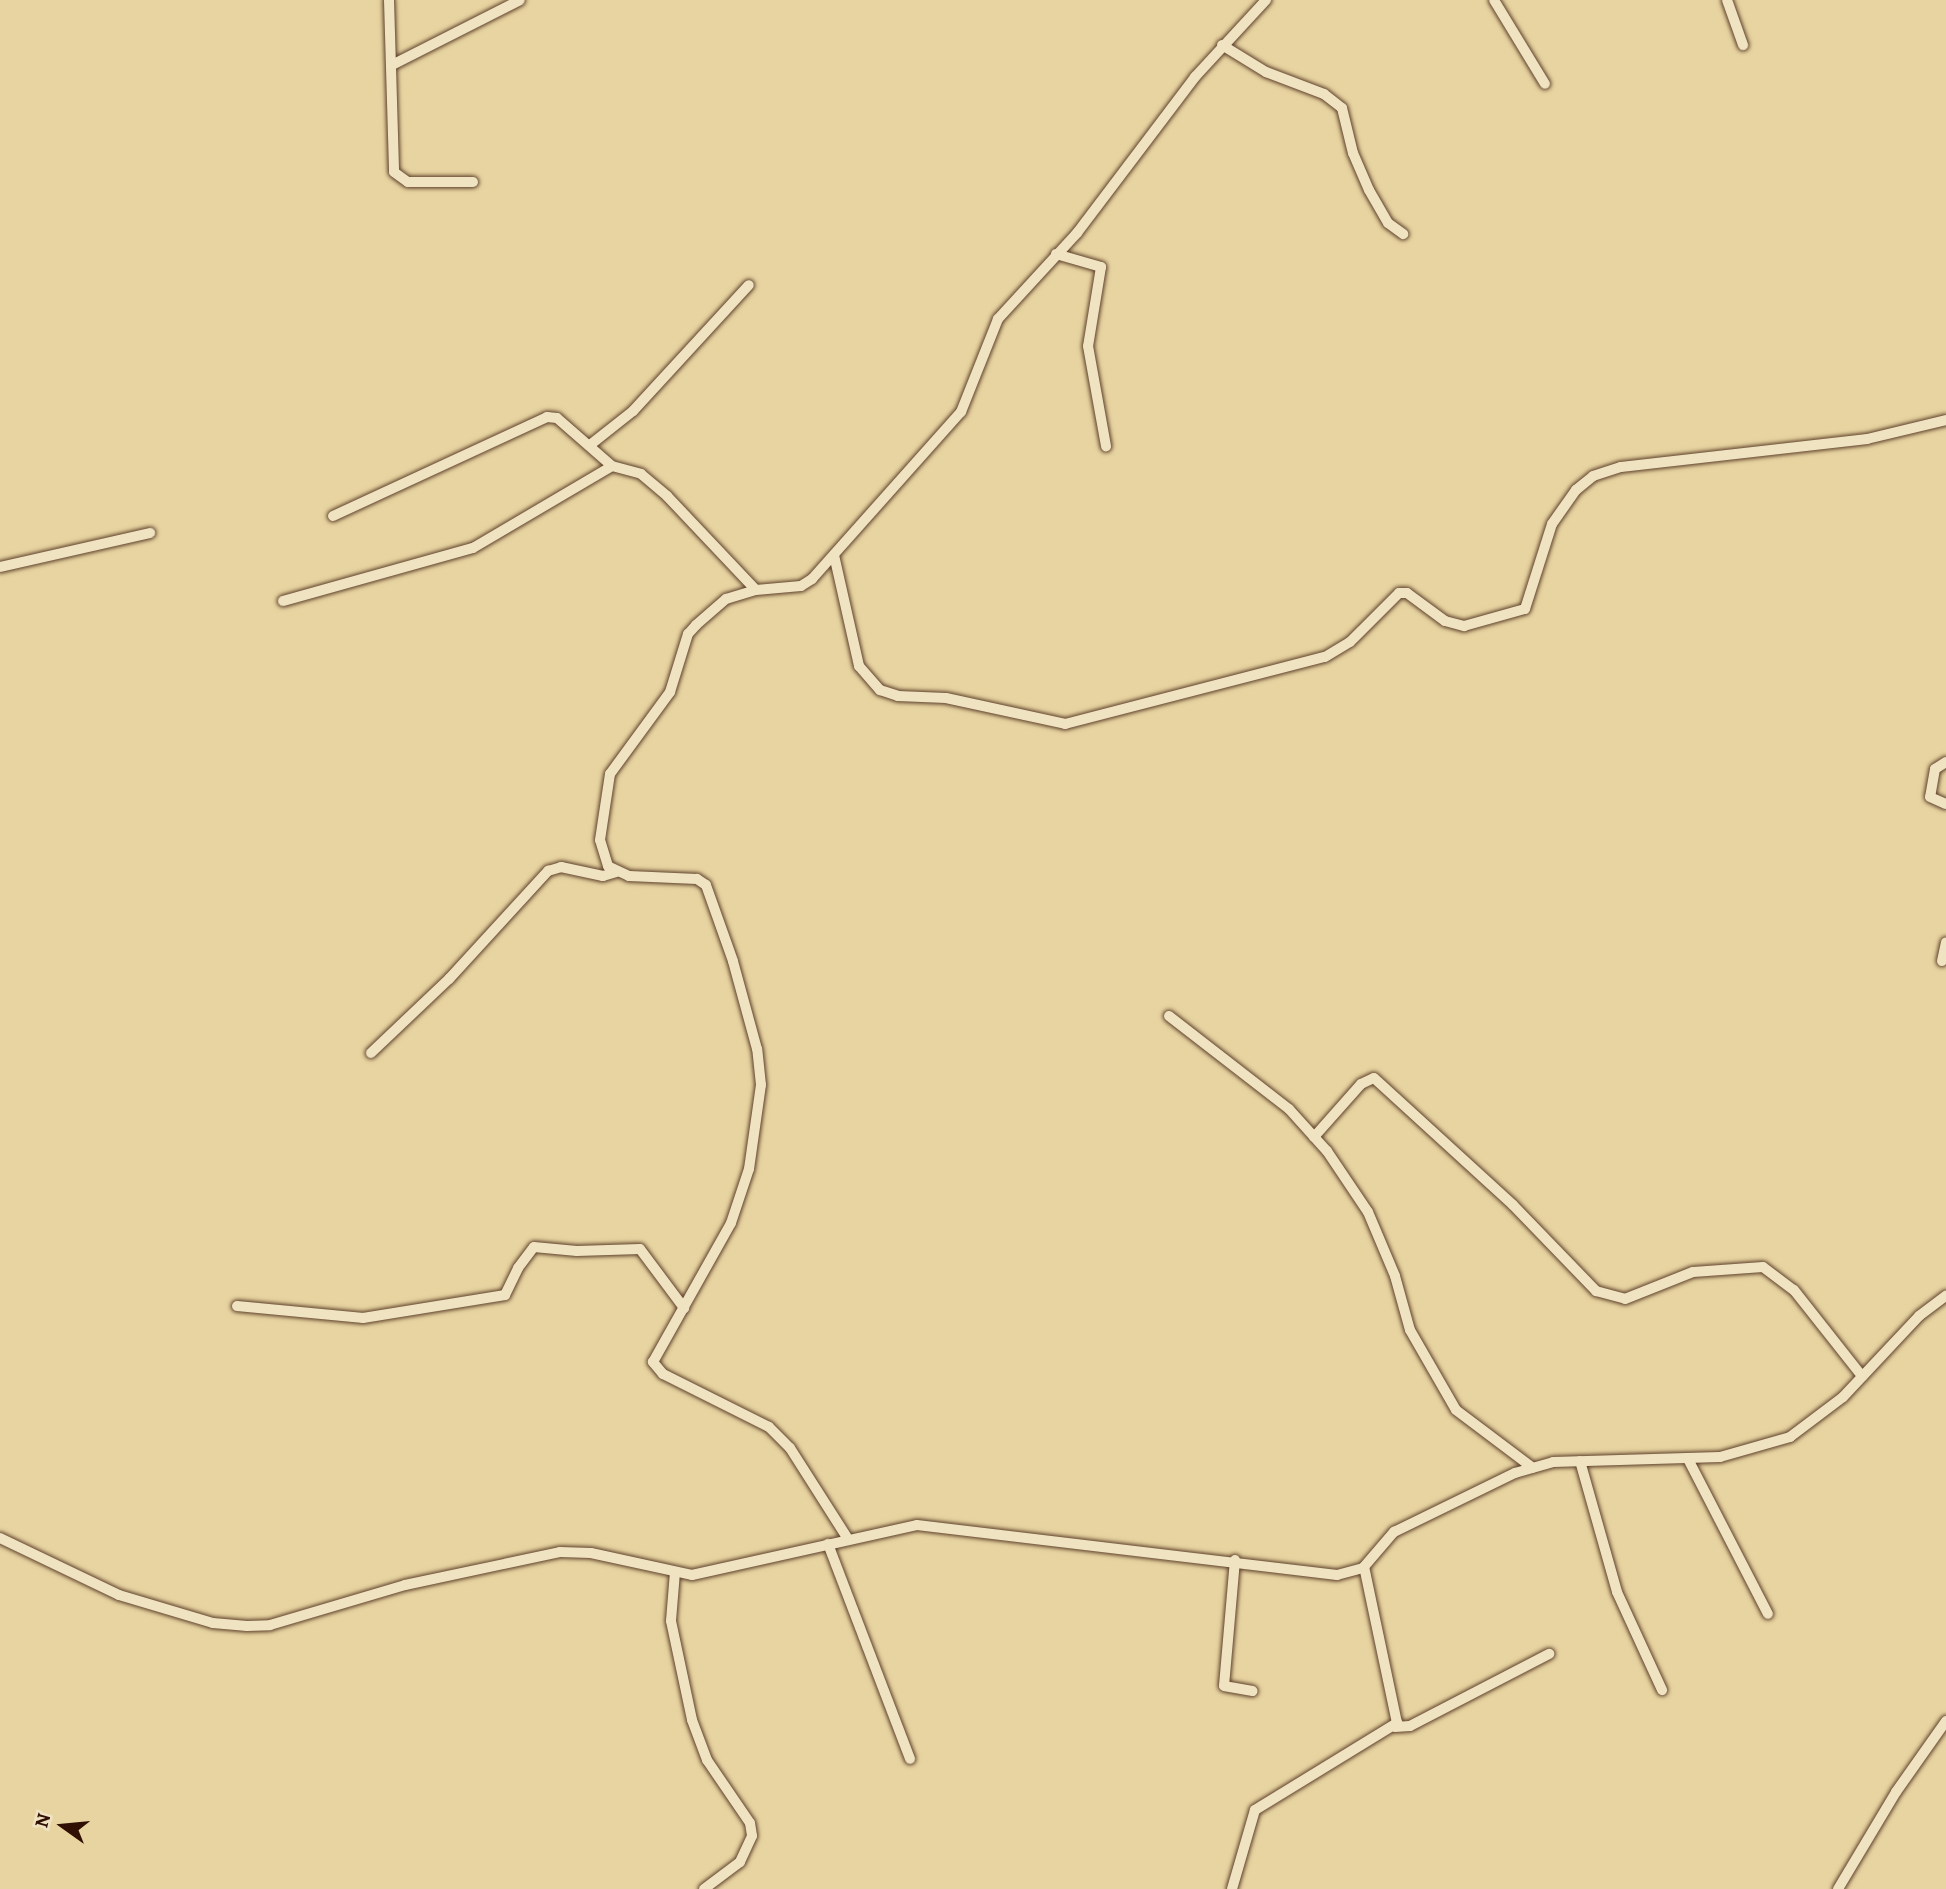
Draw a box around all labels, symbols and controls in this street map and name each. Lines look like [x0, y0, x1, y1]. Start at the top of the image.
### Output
north arrow [28, 1791, 98, 1861]
text: N [28, 1811, 57, 1831]

